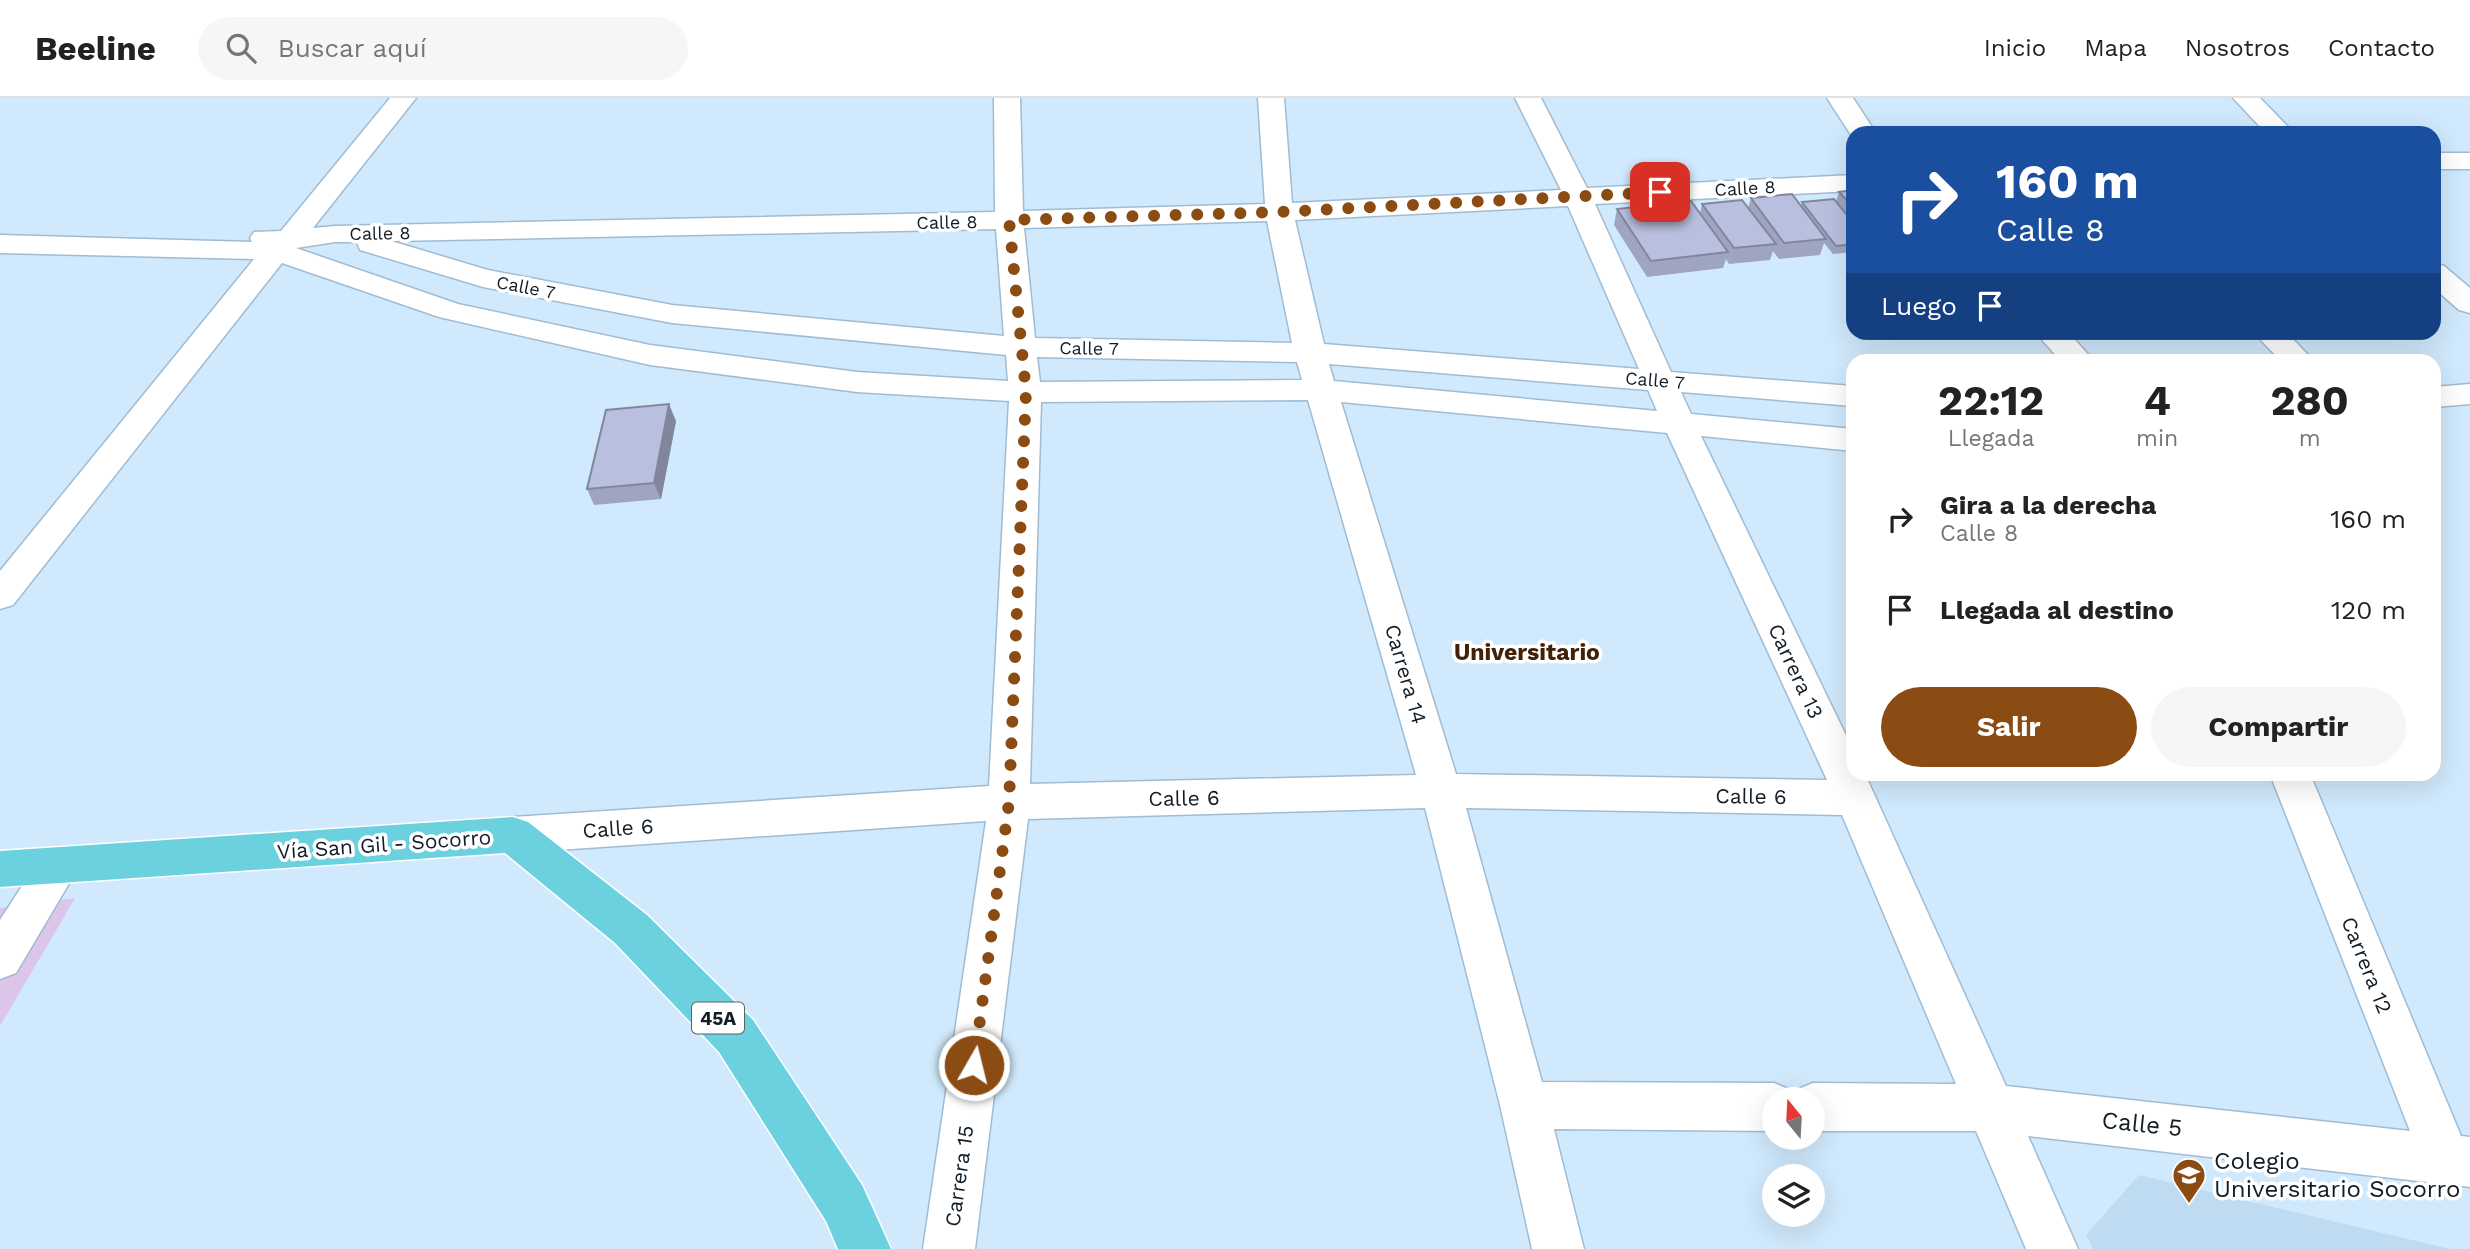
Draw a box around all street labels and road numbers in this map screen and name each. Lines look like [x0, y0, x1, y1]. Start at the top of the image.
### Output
street label: Calle 8 [1714, 176, 1776, 200]
street label: Calle 8 [916, 211, 978, 233]
street label: Calle 8 [349, 222, 411, 244]
street label: Calle 7 [495, 271, 557, 303]
street label: Calle 7 [1059, 337, 1119, 359]
street label: Calle 7 [1624, 367, 1686, 393]
street label: Carrera 13 [1763, 619, 1829, 723]
street label: Carrera 14 [1380, 621, 1432, 727]
street label: Calle 6 [1715, 783, 1787, 809]
street label: Calle 6 [1148, 785, 1220, 811]
street label: Calle 6 [582, 813, 654, 843]
street label: Vía San Gil - Socorro [276, 824, 492, 864]
street label: Carrera 12 [2336, 913, 2398, 1017]
road number: 45A [692, 1002, 744, 1034]
street label: Calle 5 [2100, 1106, 2184, 1142]
street label: Carrera 15 [940, 1124, 978, 1228]

